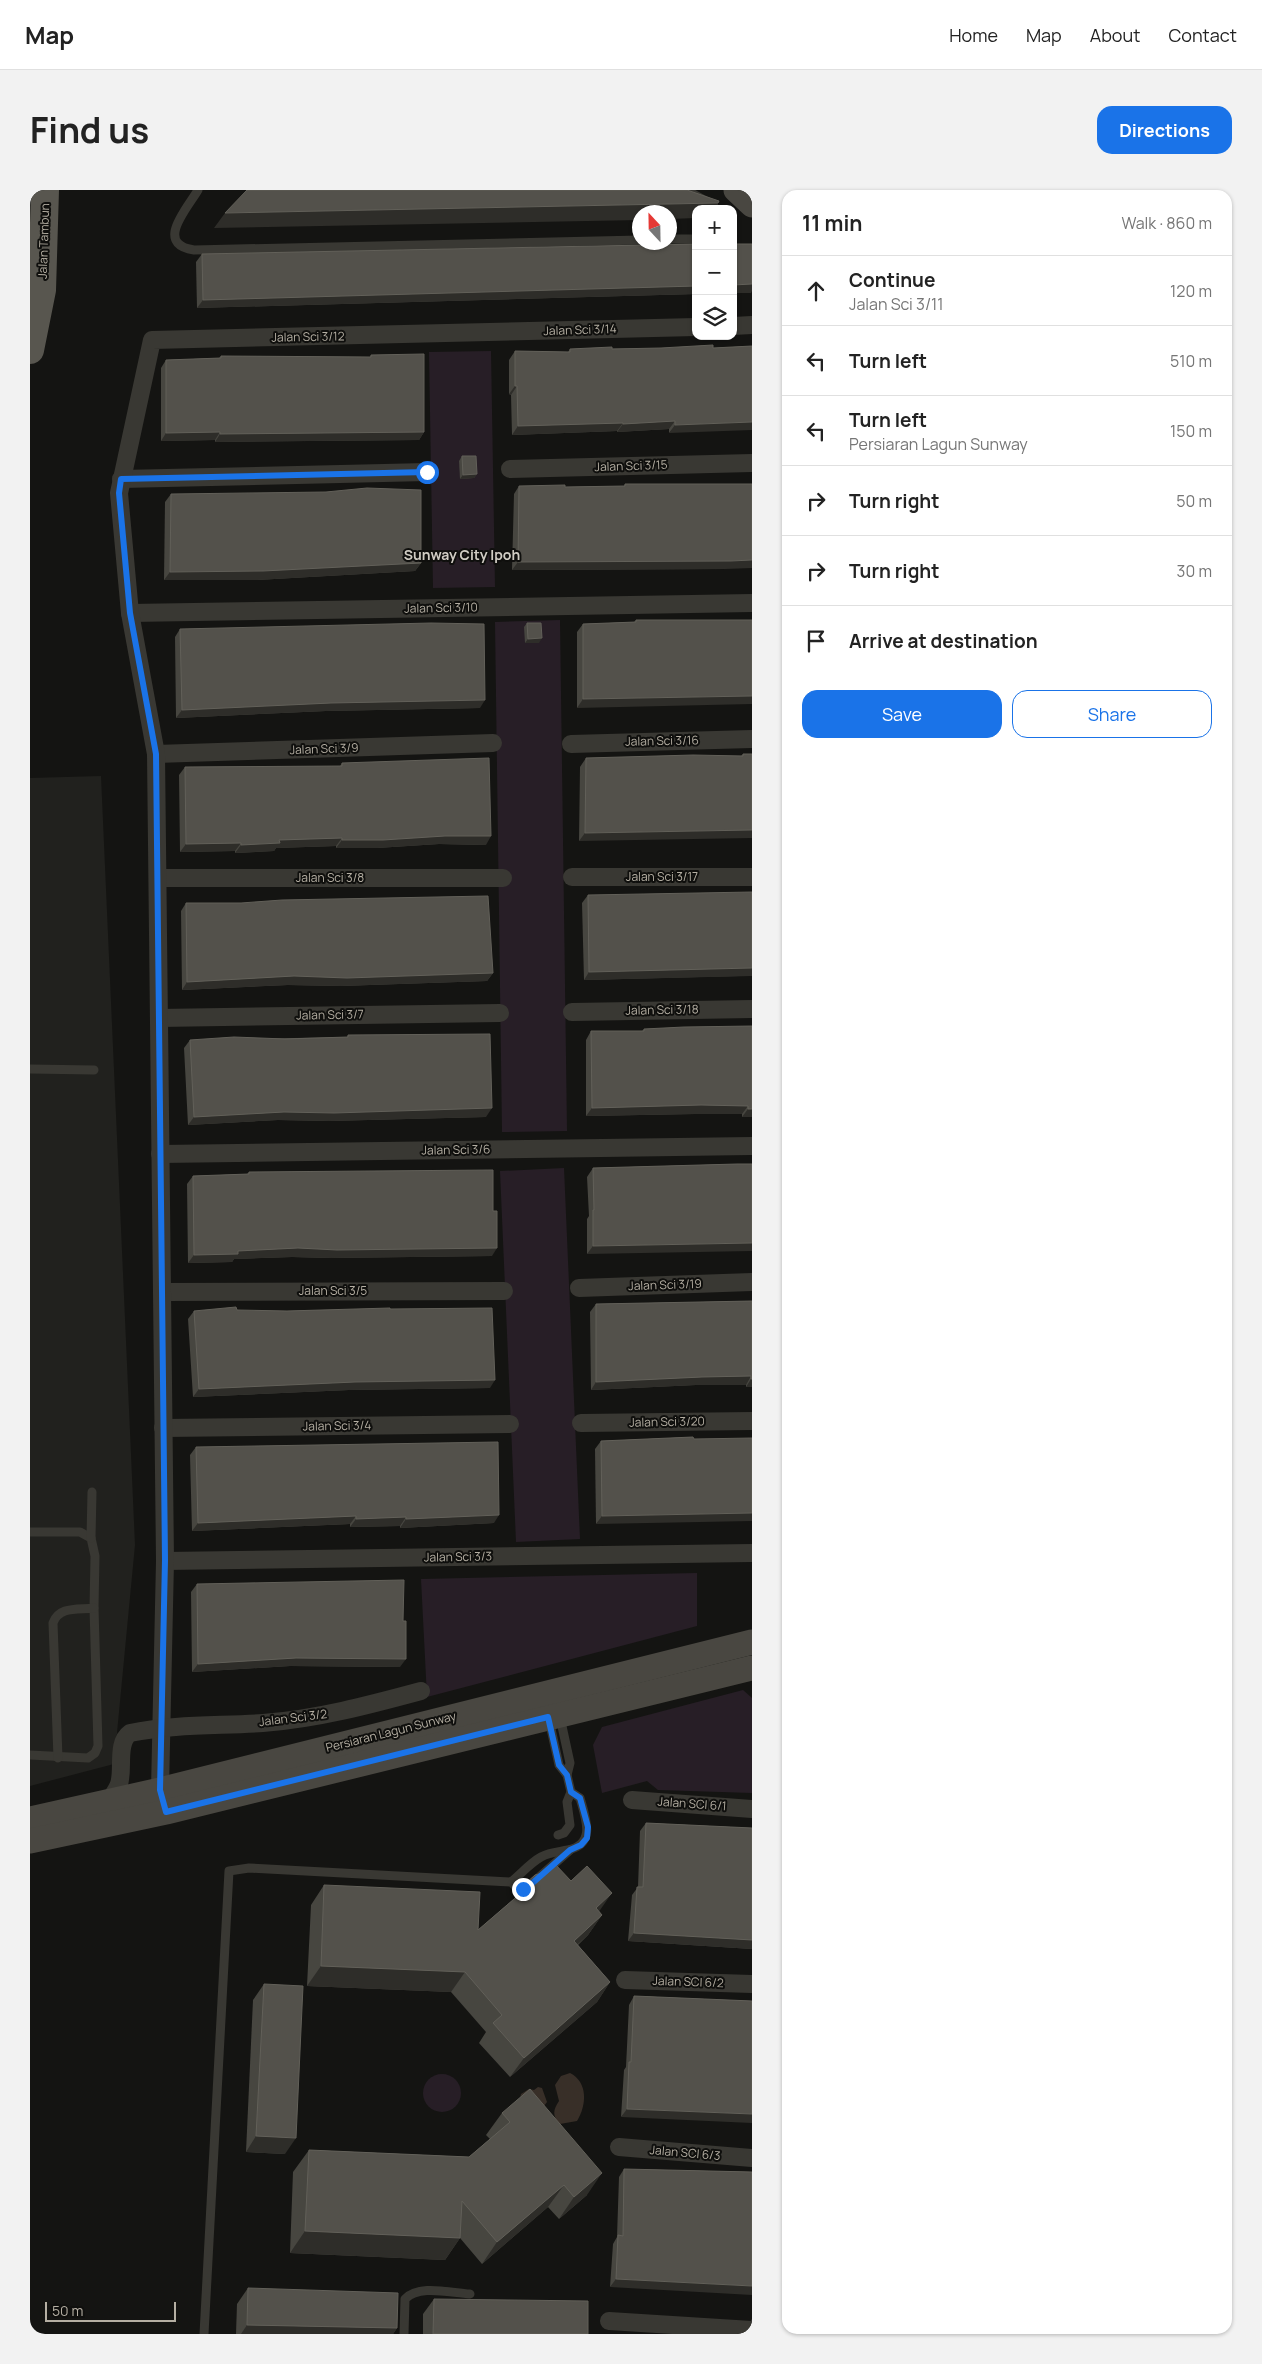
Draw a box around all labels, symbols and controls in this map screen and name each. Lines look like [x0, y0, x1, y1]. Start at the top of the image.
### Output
text: Map [25, 18, 74, 51]
text: Home [949, 23, 998, 47]
text: Map [1026, 23, 1062, 47]
text: About [1090, 23, 1140, 47]
text: Contact [1168, 23, 1237, 47]
text: Find us [30, 106, 149, 154]
button: Directions [1097, 106, 1232, 154]
street label: Jalan Tambun [34, 203, 53, 279]
north arrow [632, 205, 677, 250]
map controls [692, 205, 737, 340]
button: + [692, 205, 737, 250]
text: 11 min [802, 209, 863, 237]
text: Walk · 860 m [1121, 212, 1212, 234]
button: − [692, 250, 737, 295]
text: Continue [849, 267, 935, 293]
icon: ahead [802, 277, 830, 305]
text: 120 m [1170, 280, 1212, 302]
text: Jalan Sci 3/11 [849, 293, 944, 315]
button: layers [692, 295, 737, 340]
street label: Jalan Sci 3/14 [543, 320, 617, 339]
street label: Jalan Sci 3/12 [271, 327, 345, 346]
icon: left [802, 347, 830, 375]
text: Turn left [849, 348, 927, 374]
text: 510 m [1170, 350, 1212, 372]
text: Turn left [849, 407, 927, 433]
icon: left [802, 417, 830, 445]
text: 150 m [1170, 420, 1212, 442]
text: Persiaran Lagun Sunway [849, 433, 1028, 455]
street label: Jalan Sci 3/15 [594, 456, 668, 475]
route start [416, 461, 439, 484]
icon: right [802, 487, 830, 515]
text: Turn right [849, 488, 939, 514]
text: 50 m [1176, 490, 1212, 512]
district label: Sunway City Ipoh [404, 545, 520, 564]
icon: right [802, 557, 830, 585]
text: Turn right [849, 558, 939, 584]
text: 30 m [1177, 560, 1212, 582]
street label: Jalan Sci 3/10 [404, 598, 478, 617]
icon: arrive [802, 627, 830, 655]
text: Arrive at destination [849, 628, 1038, 654]
button: Save [802, 690, 1002, 738]
button: Share [1012, 690, 1212, 738]
street label: Jalan Sci 3/16 [625, 731, 699, 750]
street label: Jalan Sci 3/9 [289, 739, 359, 758]
street label: Jalan Sci 3/17 [626, 868, 698, 885]
street label: Jalan Sci 3/8 [296, 869, 364, 886]
street label: Jalan Sci 3/18 [625, 1000, 699, 1019]
street label: Jalan Sci 3/7 [296, 1005, 364, 1024]
street label: Jalan Sci 3/6 [421, 1140, 491, 1159]
street label: Jalan Sci 3/19 [628, 1275, 702, 1294]
street label: Jalan Sci 3/5 [299, 1282, 367, 1299]
street label: Jalan Sci 3/20 [629, 1412, 705, 1431]
street label: Jalan Sci 3/4 [303, 1416, 371, 1435]
street label: Jalan Sci 3/3 [424, 1547, 492, 1566]
street label: Jalan Sci 3/2 [258, 1705, 328, 1730]
street label: Persiaran Lagun Sunway [324, 1707, 459, 1756]
street label: Jalan SCI 6/1 [657, 1793, 727, 1814]
route end [512, 1878, 535, 1901]
street label: Jalan SCI 6/2 [652, 1972, 724, 1991]
street label: Jalan SCI 6/3 [649, 2141, 721, 2164]
scale bar [45, 2299, 176, 2322]
text: 50 m [52, 2301, 83, 2320]

